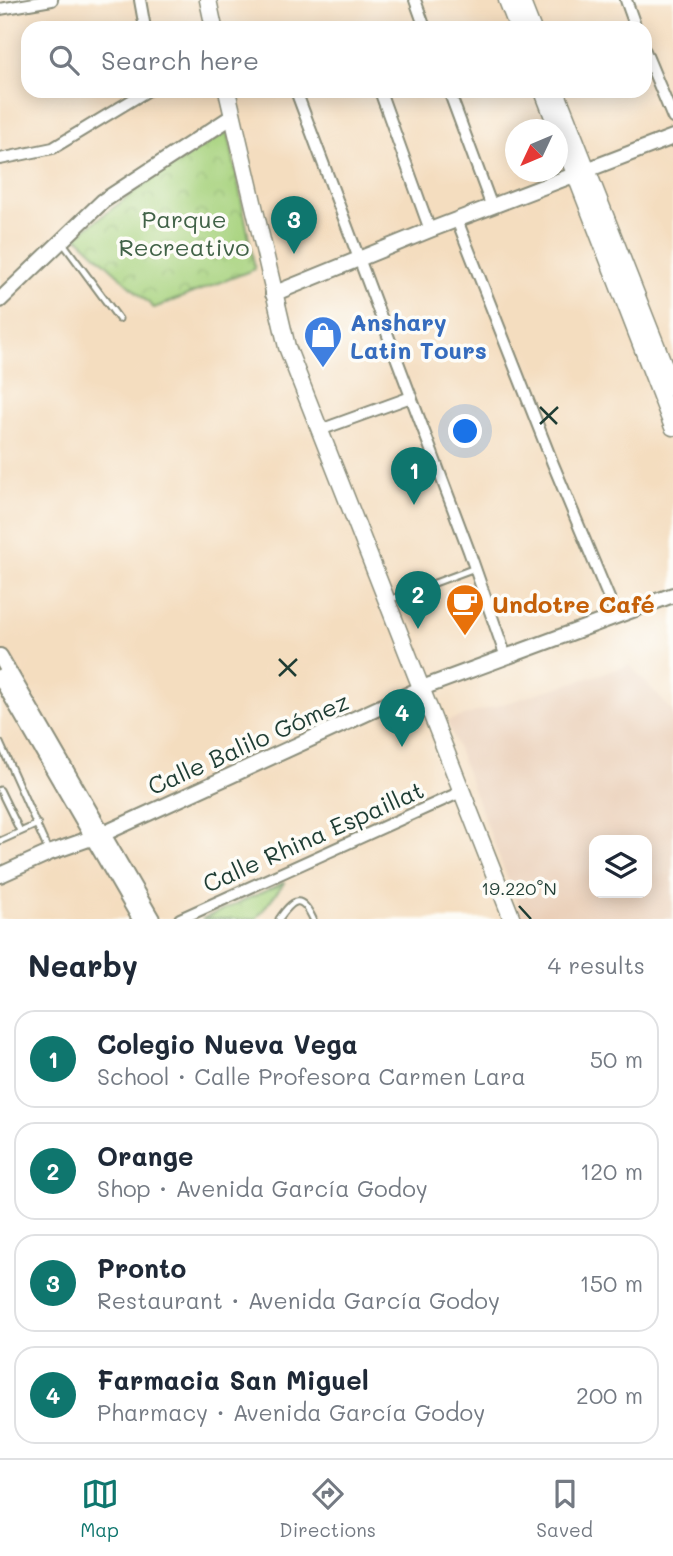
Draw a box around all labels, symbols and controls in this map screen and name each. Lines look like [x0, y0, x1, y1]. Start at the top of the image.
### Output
search box [21, 21, 652, 98]
icon: search [45, 41, 83, 79]
text: Search here [101, 43, 259, 77]
north arrow [505, 119, 568, 182]
pin: 3 [271, 196, 317, 254]
park label: Parque Recreativo [118, 203, 250, 262]
place label: Anshary Latin Tours [350, 306, 487, 365]
shop icon: Anshary Latin Tours [302, 314, 344, 369]
your location [448, 414, 482, 448]
pin: 1 [391, 447, 437, 505]
pin: 2 [395, 571, 441, 629]
cafe icon: Undotre Café [444, 582, 486, 637]
place label: Undotre Café [492, 588, 655, 619]
street label: Calle Balilo Gómez [142, 685, 354, 801]
pin: 4 [379, 689, 425, 747]
street label: Calle Rhina Espaillat [198, 773, 428, 899]
map controls [589, 835, 652, 898]
button: layers [589, 835, 652, 898]
text: 19.220°N [481, 876, 557, 900]
text: Nearby [28, 945, 138, 985]
text: 4 results [548, 950, 645, 980]
text: Colegio Nueva Vega [97, 1027, 358, 1061]
text: 1 [48, 1044, 58, 1074]
text: 50 m [590, 1044, 643, 1074]
text: School · Calle Profesora Carmen Lara [97, 1061, 526, 1091]
text: Orange [97, 1139, 194, 1173]
text: 2 [47, 1156, 59, 1186]
text: 120 m [580, 1156, 643, 1186]
text: Shop · Avenida García Godoy [97, 1173, 428, 1203]
text: Pronto [97, 1251, 186, 1285]
text: 3 [46, 1268, 60, 1298]
text: 150 m [579, 1268, 643, 1298]
text: Restaurant · Avenida García Godoy [97, 1285, 500, 1315]
text: Farmacia San Miguel [97, 1363, 369, 1397]
text: 4 [46, 1380, 60, 1410]
text: 200 m [576, 1380, 643, 1410]
text: Pharmacy · Avenida García Godoy [97, 1397, 485, 1427]
tab: Map [80, 1475, 119, 1542]
tab: Directions [279, 1475, 376, 1542]
tab: Saved [536, 1475, 593, 1542]

